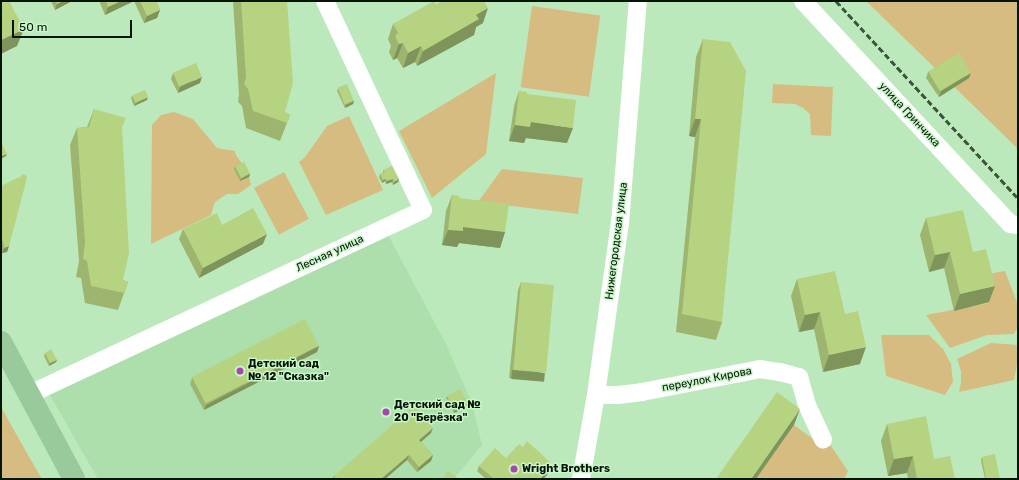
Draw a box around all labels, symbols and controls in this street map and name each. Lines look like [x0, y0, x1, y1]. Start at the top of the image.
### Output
scale bar [14, 12, 134, 38]
text: 50 m [19, 20, 47, 34]
street label: улица Гринчика [876, 80, 942, 150]
street label: Нижегородская улица [603, 182, 631, 300]
street label: Лесная улица [294, 233, 366, 275]
place label: Детский сад № 12 "Сказка" [248, 358, 329, 384]
street label: переулок Кирова [661, 365, 753, 395]
marker: Детский сад № 12 "Сказка" [235, 366, 245, 376]
place label: Детский сад № 20 "Берёзка" [394, 399, 481, 425]
marker: Детский сад № 20 "Берёзка" [381, 407, 391, 417]
place label: Wright Brothers [522, 462, 610, 476]
marker: Wright Brothers [509, 464, 519, 474]

